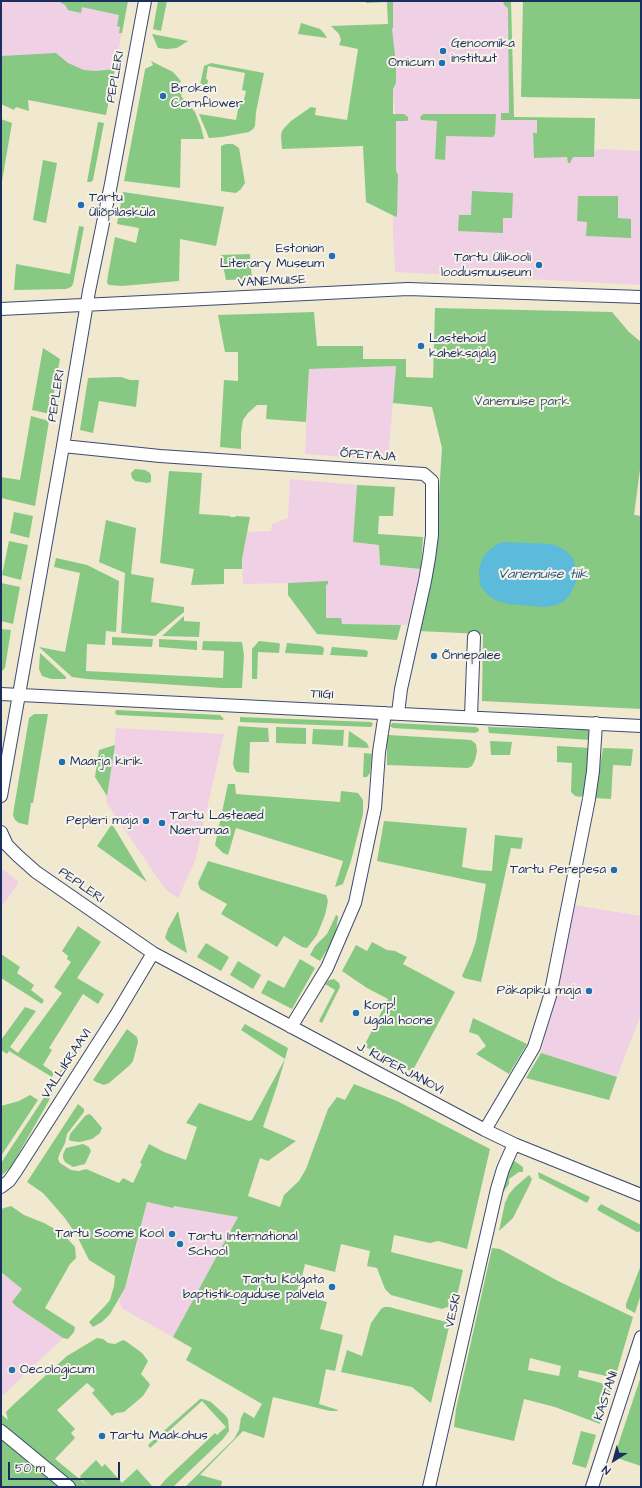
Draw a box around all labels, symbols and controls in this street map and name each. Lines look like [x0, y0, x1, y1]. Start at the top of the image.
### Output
place label: Genoomika instituut [451, 36, 515, 67]
marker: Genoomika instituut [438, 46, 448, 56]
street label: PEPLERI [104, 50, 128, 104]
place label: Omicum [388, 55, 434, 71]
marker: Omicum [437, 58, 447, 68]
place label: Broken Cornflower [171, 81, 243, 112]
marker: Broken Cornflower [158, 91, 168, 101]
place label: Tartu Üliõpilasküla [89, 190, 155, 221]
marker: Tartu Üliõpilasküla [76, 200, 86, 210]
place label: Estonian Literary Museum [220, 241, 324, 272]
place label: Tartu Ülikooli loodusmuuseum [441, 250, 531, 281]
marker: Estonian Literary Museum [327, 251, 337, 261]
marker: Tartu Ülikooli loodusmuuseum [534, 260, 544, 270]
street label: VANEMUISE [237, 272, 307, 292]
place label: Lastehoid kaheksajalg [429, 331, 496, 362]
marker: Lastehoid kaheksajalg [416, 341, 426, 351]
street label: PEPLERI [45, 369, 69, 423]
park label: Vanemuise park [475, 394, 569, 410]
street label: ÕPETAJA [339, 446, 397, 466]
water label: Vanemuise tiik [498, 567, 588, 583]
place label: Õnnepalee [442, 648, 501, 664]
marker: Õnnepalee [429, 651, 439, 661]
street label: TIIGI [310, 687, 334, 703]
place label: Maarja kirik [70, 754, 142, 770]
marker: Maarja kirik [57, 757, 67, 767]
place label: Tartu Lasteaed Naerumaa [170, 808, 264, 839]
place label: Pepleri maja [66, 813, 138, 829]
marker: Pepleri maja [141, 816, 151, 826]
marker: Tartu Lasteaed Naerumaa [157, 818, 167, 828]
place label: Tartu Perepesa [510, 862, 606, 878]
street label: PEPLERI [55, 865, 107, 907]
marker: Tartu Perepesa [609, 865, 619, 875]
place label: Päkapiku maja [497, 983, 581, 999]
marker: Päkapiku maja [584, 986, 594, 996]
place label: Korp! Ugala hoone [364, 998, 433, 1029]
marker: Korp! Ugala hoone [351, 1008, 361, 1018]
street label: VALLIKRAAVI [39, 1026, 95, 1102]
street label: J. KUPERJANOVI [354, 1039, 446, 1099]
place label: Tartu Soome Kool [55, 1226, 164, 1242]
marker: Tartu Soome Kool [167, 1229, 177, 1239]
place label: Tartu International School [188, 1229, 298, 1260]
marker: Tartu International School [175, 1239, 185, 1249]
place label: Tartu Kolgata baptistikoguduse palvela [183, 1272, 324, 1303]
marker: Tartu Kolgata baptistikoguduse palvela [327, 1282, 337, 1292]
street label: VESKI [443, 1293, 465, 1329]
place label: Oecologicum [20, 1362, 94, 1378]
marker: Oecologicum [7, 1365, 17, 1375]
street label: KASTANI [592, 1369, 622, 1423]
place label: Tartu Maakohus [110, 1428, 208, 1444]
marker: Tartu Maakohus [97, 1431, 107, 1441]
north arrow [594, 1440, 634, 1480]
scale bar [10, 1454, 122, 1480]
text: 50 m [15, 1460, 45, 1477]
text: N [599, 1462, 614, 1478]

